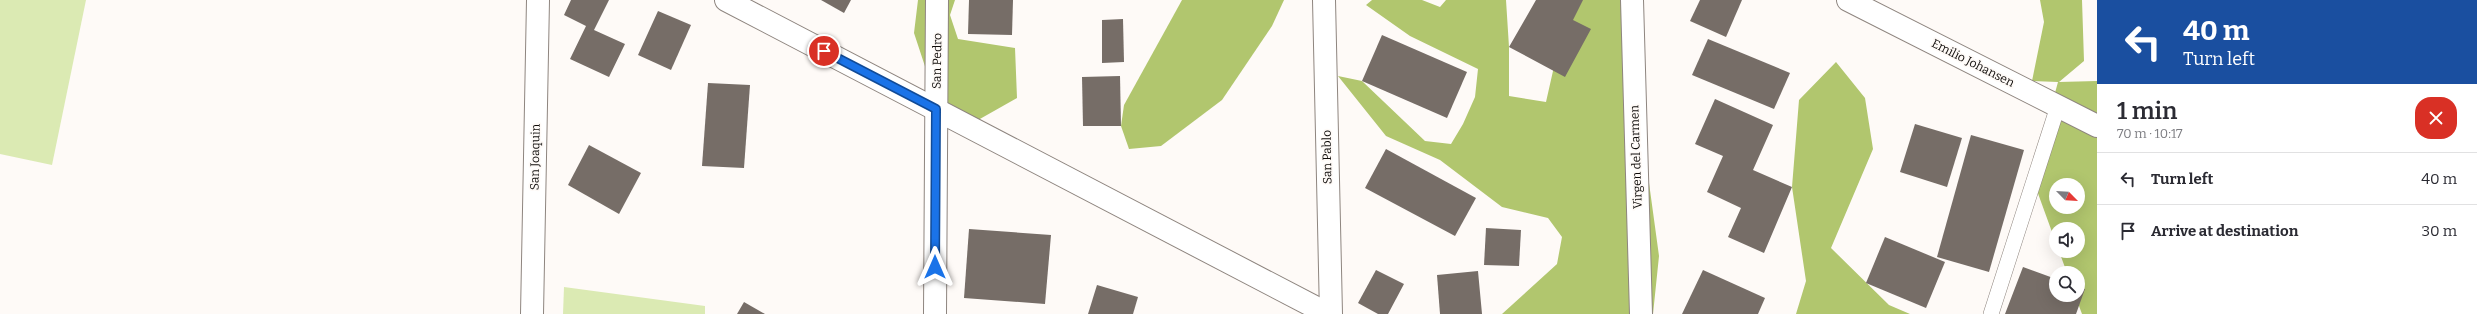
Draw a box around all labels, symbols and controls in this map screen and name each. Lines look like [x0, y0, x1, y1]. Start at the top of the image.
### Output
text: 40 m [2183, 14, 2250, 47]
icon: left [2117, 16, 2169, 68]
street label: San Pedro [930, 33, 944, 89]
pin [807, 34, 841, 68]
street label: Emilio Johansen [1929, 36, 2017, 90]
icon: arrive [813, 40, 835, 62]
text: Turn left [2183, 48, 2255, 70]
text: 1 min [2117, 97, 2177, 125]
button: close [2415, 97, 2457, 139]
street label: Virgen del Carmen [1627, 104, 1645, 209]
street label: San Joaquin [527, 123, 543, 190]
text: 70 m · 10:17 [2117, 126, 2183, 141]
street label: San Pablo [1320, 130, 1334, 184]
icon: left [2117, 168, 2139, 190]
text: Turn left [2151, 170, 2213, 188]
text: 40 m [2421, 170, 2457, 188]
north arrow [2049, 178, 2085, 214]
map controls [2049, 178, 2085, 302]
icon: arrive [2117, 220, 2139, 242]
button: sound [2049, 222, 2085, 258]
text: Arrive at destination [2151, 222, 2298, 240]
text: 30 m [2422, 222, 2457, 240]
position arrow [914, 246, 956, 288]
button: search [2049, 266, 2085, 302]

